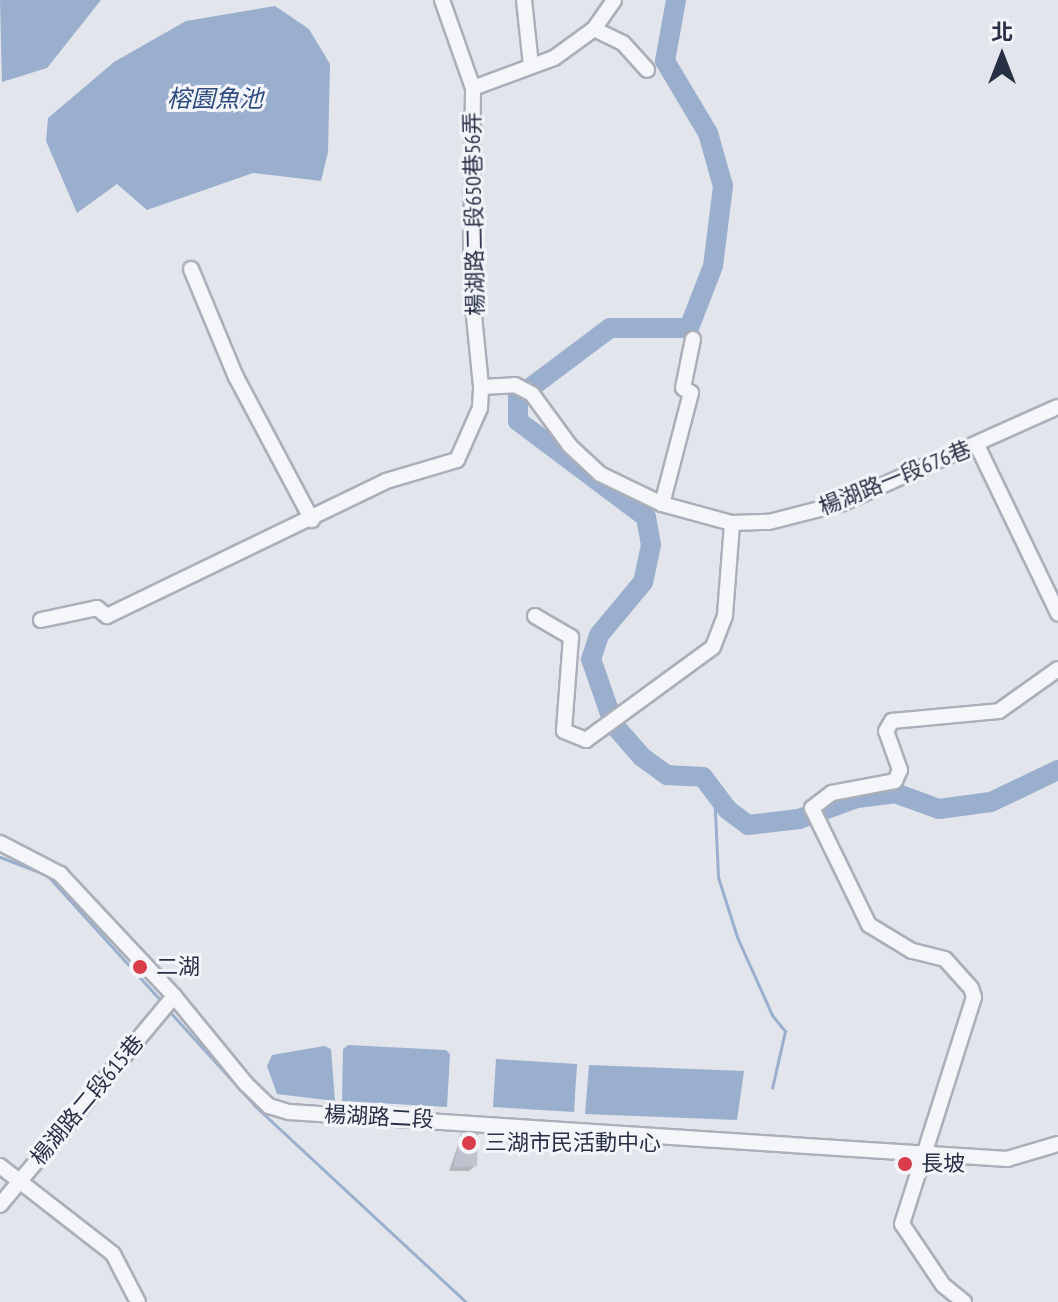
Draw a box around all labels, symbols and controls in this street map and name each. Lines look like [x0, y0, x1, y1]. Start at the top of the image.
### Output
north arrow [962, 16, 1042, 96]
text: 北 [991, 18, 1013, 46]
water label: 榕園魚池 [167, 85, 263, 113]
street label: 楊湖路二段650巷56弄 [459, 112, 489, 316]
street label: 楊湖路一段676巷 [815, 435, 975, 521]
place label: 二湖 [156, 954, 200, 980]
marker: 二湖 [131, 958, 149, 976]
street label: 楊湖路二段615巷 [25, 1030, 149, 1170]
street label: 楊湖路二段 [323, 1101, 435, 1133]
place label: 三湖市民活動中心 [485, 1130, 661, 1156]
marker: 三湖市民活動中心 [460, 1134, 478, 1152]
place label: 長坡 [921, 1151, 965, 1177]
marker: 長坡 [896, 1155, 914, 1173]

